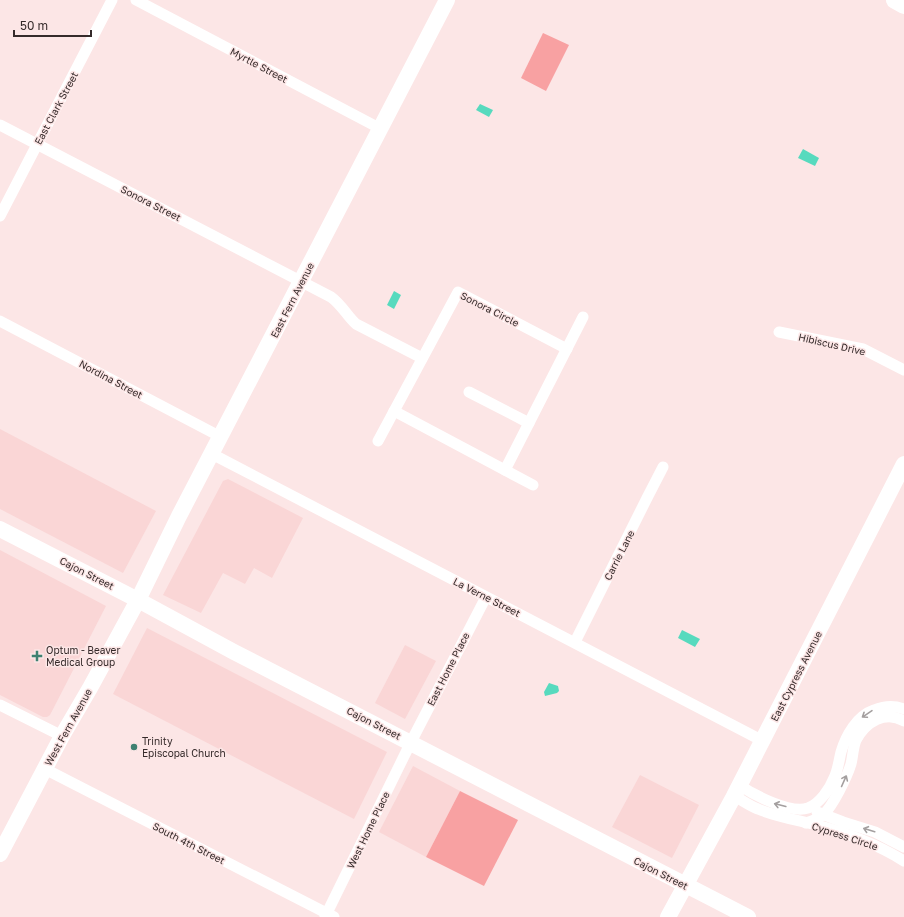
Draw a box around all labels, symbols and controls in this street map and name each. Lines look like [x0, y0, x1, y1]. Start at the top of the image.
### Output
scale bar [14, 12, 91, 38]
text: 50 m [20, 18, 48, 33]
street label: Myrtle Street [228, 45, 290, 85]
street label: East Clark Street [32, 70, 80, 146]
street label: Sonora Street [119, 183, 183, 223]
street label: East Fern Avenue [268, 260, 316, 340]
street label: Sonora Circle [459, 289, 521, 329]
street label: Hibiscus Drive [797, 330, 867, 358]
street label: Nordina Street [77, 357, 145, 401]
street label: Carrie Lane [601, 528, 637, 582]
street label: Cajon Street [58, 554, 116, 592]
street label: La Verne Street [451, 575, 523, 619]
street label: East Cypress Avenue [768, 629, 824, 723]
street label: East Home Place [424, 630, 472, 708]
place label: Optum - Beaver Medical Group [46, 644, 120, 668]
marker: Optum - Beaver Medical Group [31, 650, 43, 662]
street label: West Fern Avenue [42, 686, 94, 768]
street label: Cajon Street [345, 704, 403, 742]
one-way arrow [862, 710, 873, 718]
place label: Trinity Episcopal Church [142, 735, 226, 759]
marker: Trinity Episcopal Church [129, 742, 139, 752]
one-way arrow [841, 775, 848, 787]
street label: West Home Place [344, 789, 392, 870]
one-way arrow [773, 800, 786, 808]
street label: South 4th Street [151, 820, 227, 866]
street label: Cypress Circle [810, 820, 880, 852]
one-way arrow [862, 826, 875, 833]
street label: Cajon Street [632, 854, 690, 892]

